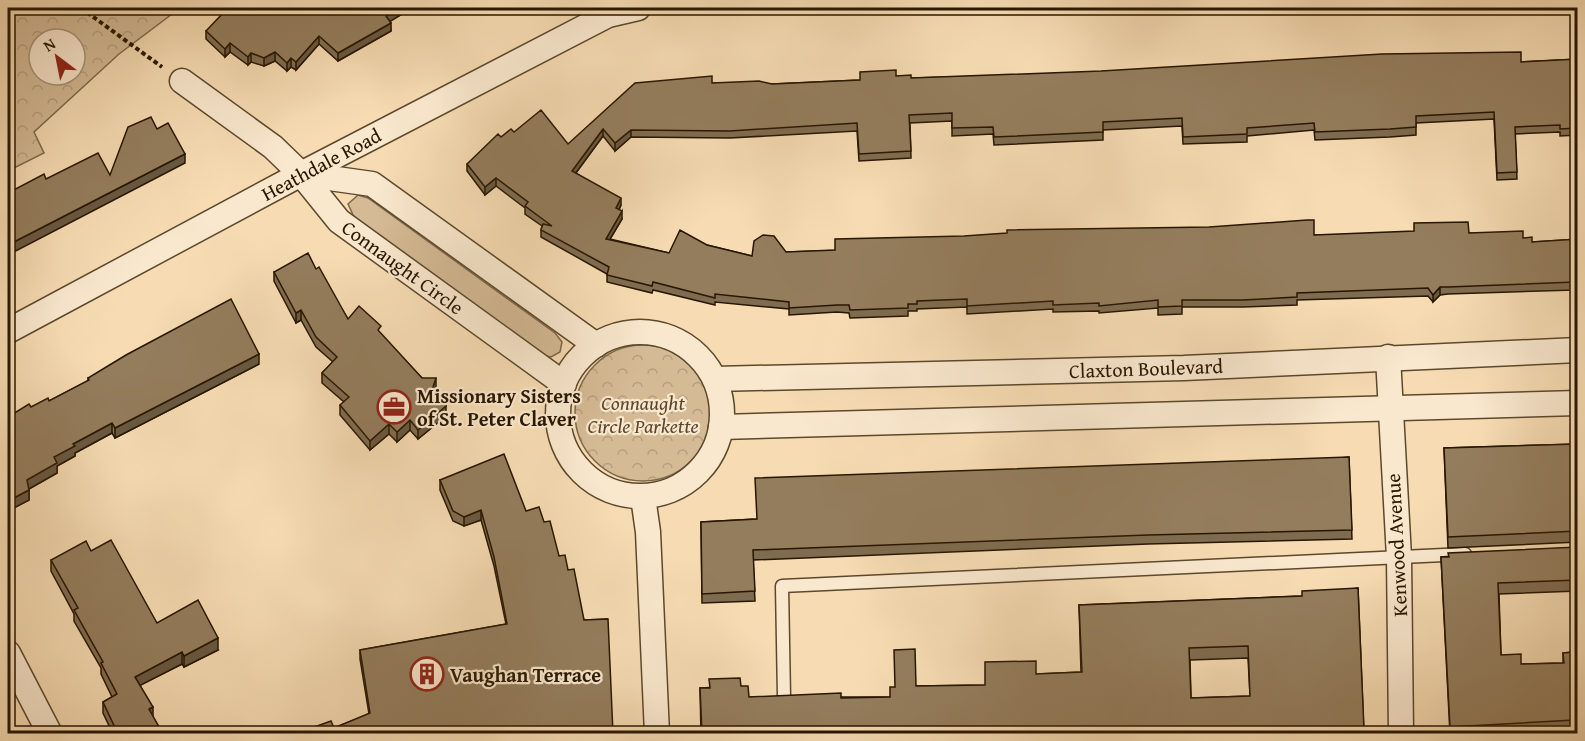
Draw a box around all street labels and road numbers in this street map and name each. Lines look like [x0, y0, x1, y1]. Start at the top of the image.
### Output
street label: Heathdale Road [256, 120, 386, 208]
street label: Connaught Circle [336, 213, 470, 321]
street label: Claxton Boulevard [1068, 351, 1224, 385]
street label: Kenwood Avenue [1378, 473, 1414, 617]

